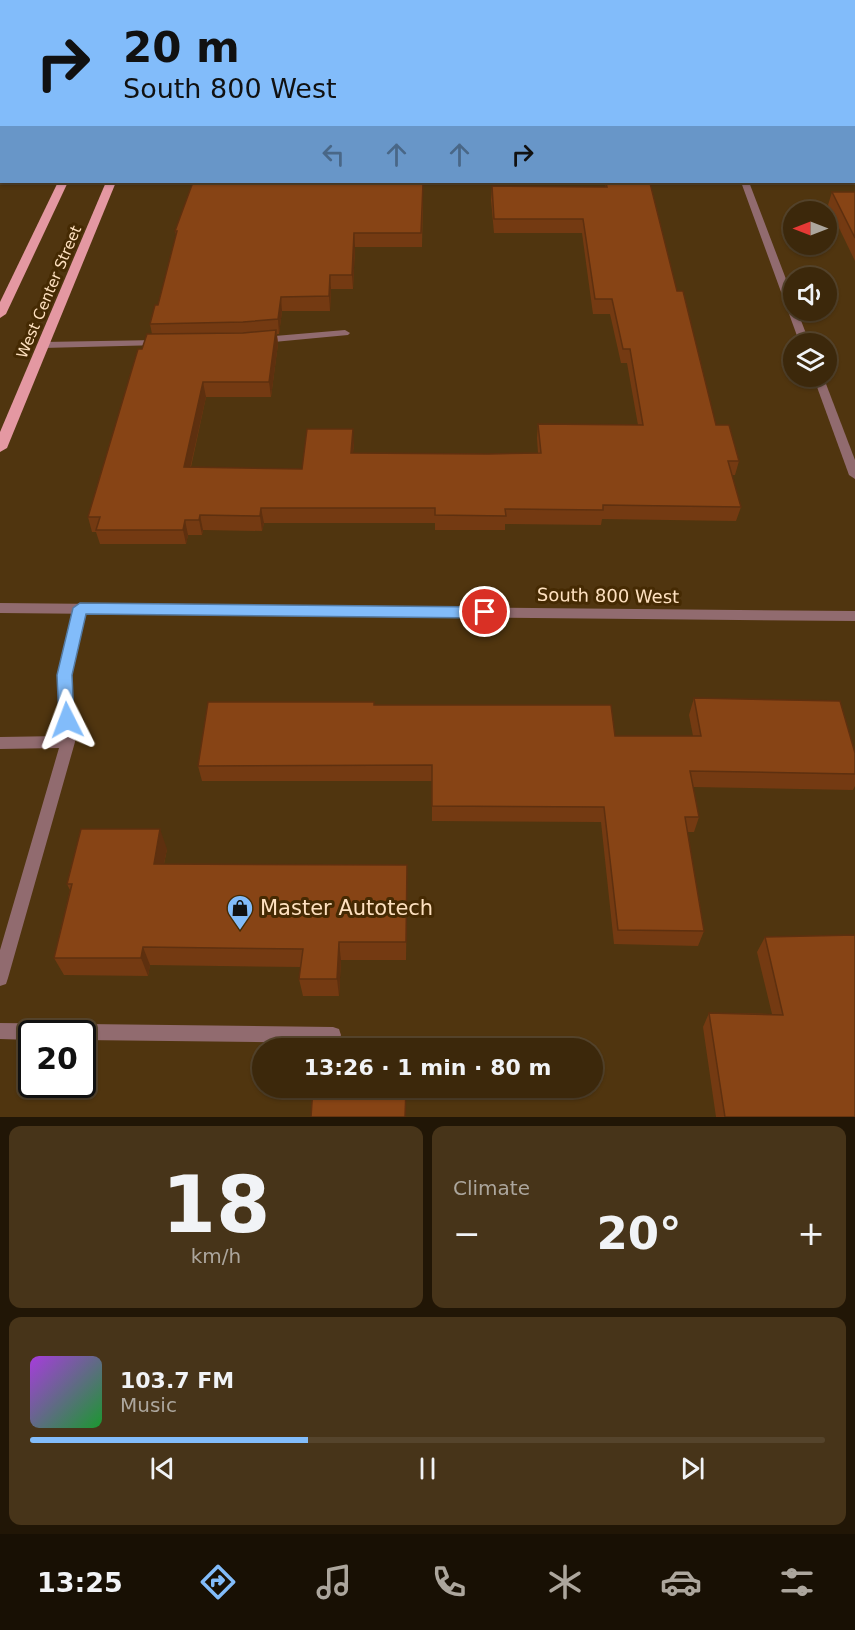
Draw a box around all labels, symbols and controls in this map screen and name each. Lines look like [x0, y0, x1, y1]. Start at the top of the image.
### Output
text: 20 m [123, 23, 240, 72]
icon: right [24, 24, 102, 102]
text: South 800 West [123, 73, 337, 104]
icon: left [317, 138, 350, 171]
icon: ahead [380, 138, 413, 171]
icon: ahead [443, 138, 476, 171]
icon: right [506, 138, 539, 171]
north arrow [783, 201, 837, 255]
map controls [783, 201, 837, 387]
street label: West Center Street [13, 223, 85, 361]
button: sound [783, 267, 837, 321]
button: layers [783, 333, 837, 387]
street label: South 800 West [537, 584, 679, 607]
pin [459, 586, 510, 637]
icon: arrive [468, 595, 501, 628]
position arrow [35, 688, 99, 752]
shop icon: Master Autotech [225, 893, 255, 931]
place label: Master Autotech [260, 896, 433, 920]
speed limit sign: 20 [18, 1020, 96, 1098]
text: 13:26 · 1 min · 80 m [304, 1055, 551, 1080]
text: 18 [162, 1160, 270, 1250]
text: Climate [453, 1176, 530, 1200]
text: 20° [596, 1207, 682, 1260]
text: − [453, 1214, 481, 1253]
text: + [797, 1214, 825, 1253]
text: km/h [191, 1244, 241, 1268]
text: 103.7 FM [120, 1368, 234, 1393]
text: Music [120, 1393, 177, 1417]
icon: previous [146, 1452, 179, 1485]
icon: pause [411, 1452, 444, 1485]
icon: next [676, 1452, 709, 1485]
icon: directions [197, 1561, 239, 1603]
icon: music [313, 1561, 355, 1603]
icon: phone [428, 1561, 470, 1603]
icon: climate [544, 1561, 586, 1603]
icon: car [660, 1561, 702, 1603]
icon: filters [776, 1561, 818, 1603]
text: 13:25 [37, 1567, 123, 1598]

